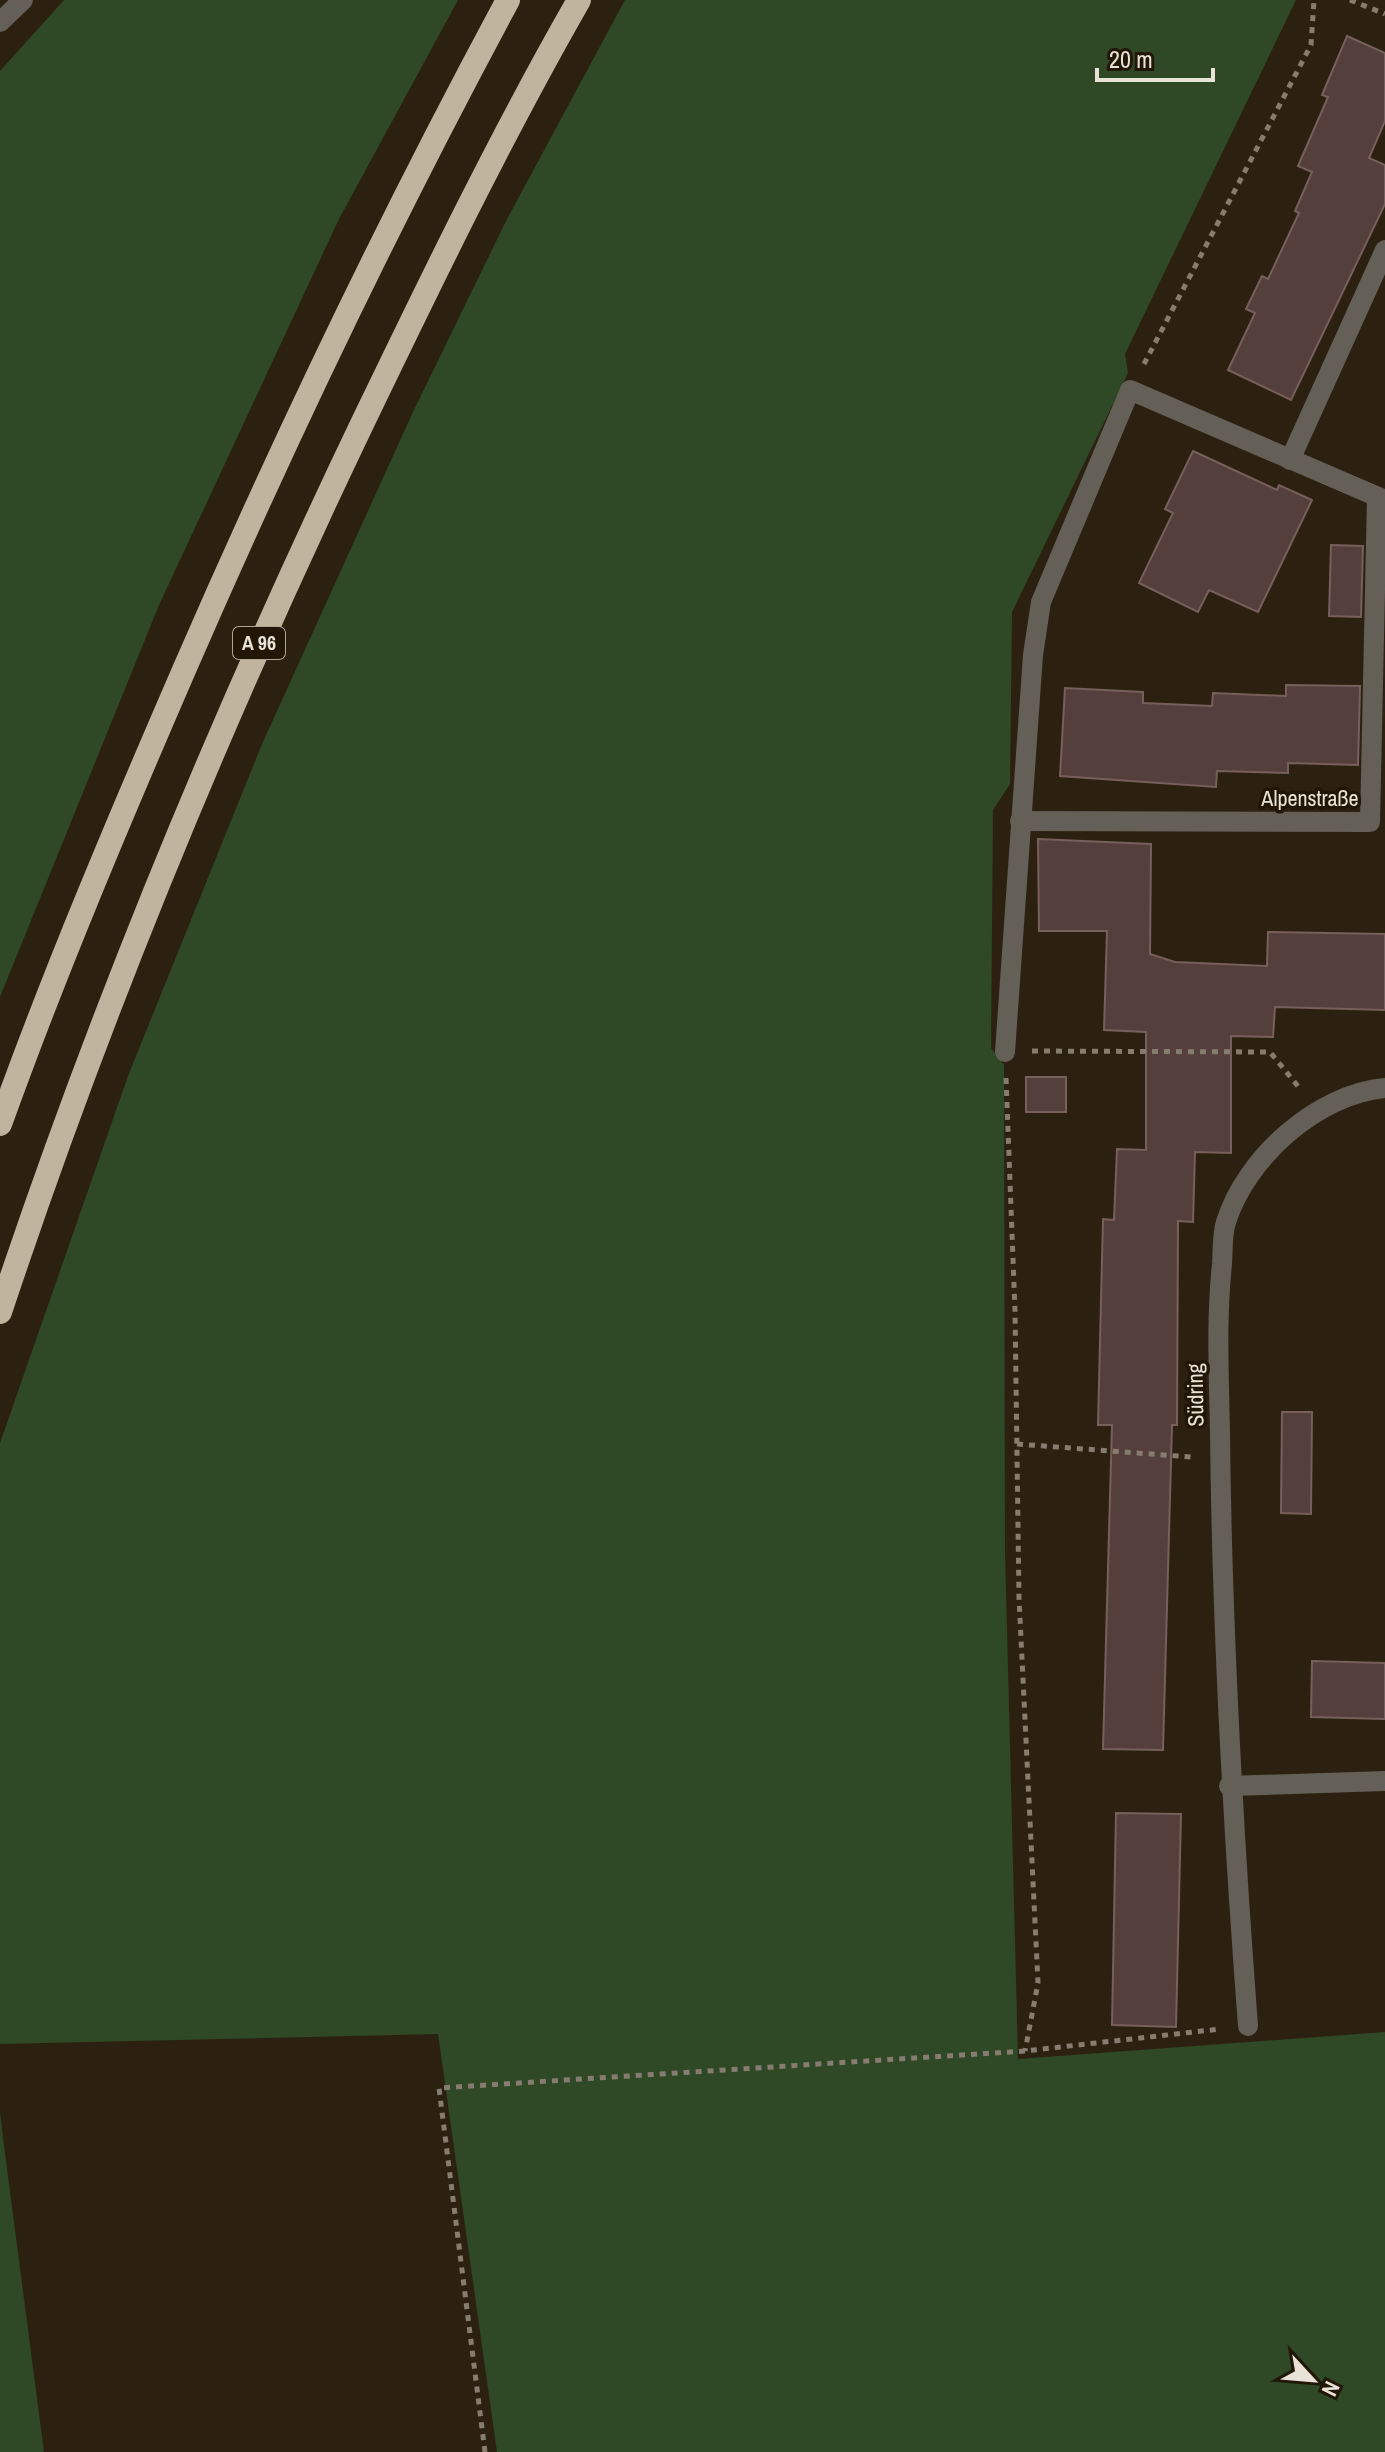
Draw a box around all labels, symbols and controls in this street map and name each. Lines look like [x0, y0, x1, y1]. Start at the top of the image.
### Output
scale bar [1097, 32, 1213, 82]
text: 20 m [1109, 43, 1153, 75]
road number: A 96 [233, 627, 285, 659]
street label: Alpenstraße [1260, 783, 1359, 813]
street label: Südring [1179, 1363, 1211, 1427]
north arrow [1273, 2340, 1353, 2420]
text: N [1315, 2376, 1347, 2401]

